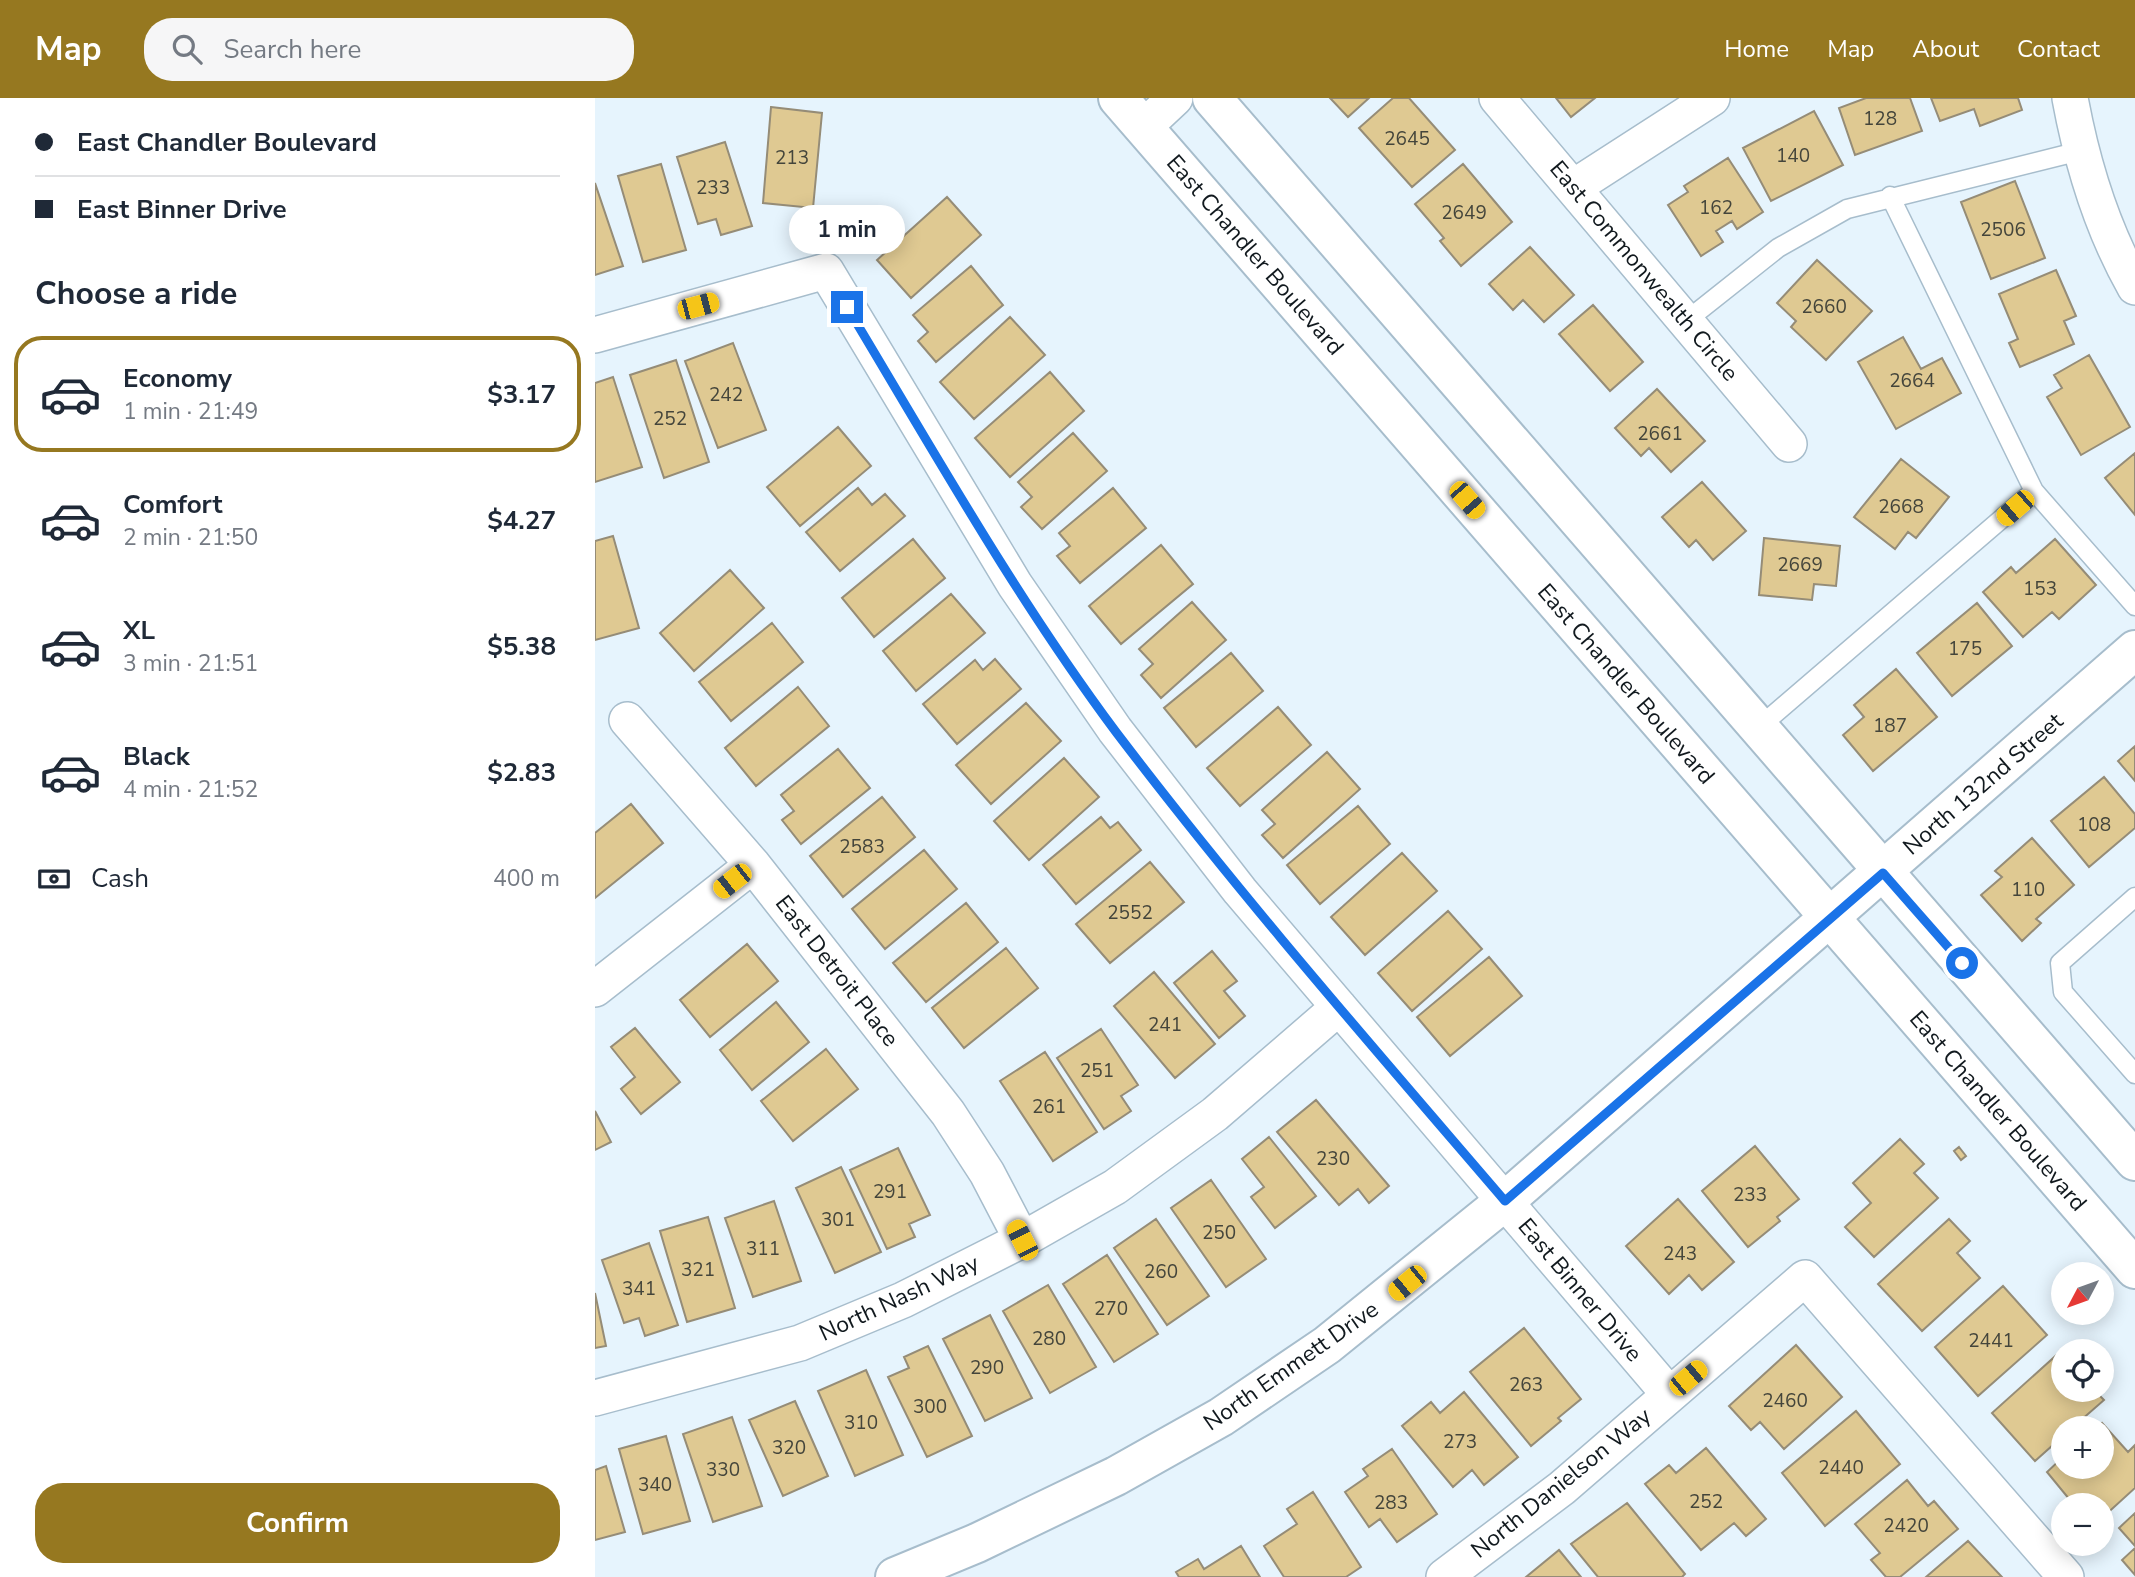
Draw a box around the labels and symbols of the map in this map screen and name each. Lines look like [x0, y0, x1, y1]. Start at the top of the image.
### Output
house number: 128 [1863, 106, 1897, 132]
house number: 2645 [1384, 126, 1430, 152]
house number: 140 [1776, 143, 1810, 169]
house number: 213 [775, 145, 809, 171]
street label: East Chandler Boulevard [1159, 148, 1351, 362]
street label: East Commonwealth Circle [1543, 154, 1745, 388]
house number: 233 [696, 175, 730, 201]
house number: 162 [1699, 195, 1733, 221]
house number: 2649 [1441, 200, 1487, 226]
callout: 1 min [789, 206, 905, 254]
house number: 2506 [1980, 217, 2026, 243]
car [675, 290, 722, 322]
route end [831, 291, 863, 323]
house number: 2660 [1801, 294, 1847, 320]
house number: 2664 [1889, 368, 1935, 394]
house number: 242 [709, 382, 743, 408]
house number: 252 [653, 406, 687, 432]
house number: 2661 [1637, 421, 1683, 447]
car [1446, 477, 1489, 523]
car [1993, 486, 2038, 530]
house number: 2668 [1878, 494, 1924, 520]
house number: 2669 [1777, 552, 1823, 578]
house number: 153 [2023, 576, 2057, 602]
street label: East Chandler Boulevard [1530, 577, 1722, 791]
house number: 175 [1948, 636, 1982, 662]
street label: North 132nd Street [1897, 705, 2070, 862]
house number: 187 [1873, 713, 1907, 739]
house number: 108 [2077, 812, 2111, 838]
house number: 2583 [839, 834, 885, 860]
car [709, 860, 756, 902]
house number: 110 [2011, 877, 2045, 903]
street label: East Detroit Place [768, 889, 906, 1053]
house number: 2552 [1107, 900, 1153, 926]
route start [1946, 947, 1978, 979]
street label: East Chandler Boulevard [1902, 1004, 2094, 1218]
house number: 241 [1148, 1012, 1182, 1038]
house number: 251 [1080, 1058, 1114, 1084]
house number: 261 [1032, 1094, 1066, 1120]
house number: 230 [1316, 1146, 1350, 1172]
house number: 291 [873, 1179, 907, 1205]
house number: 233 [1733, 1182, 1767, 1208]
house number: 301 [821, 1207, 855, 1233]
street label: East Binner Drive [1511, 1212, 1649, 1368]
car [1004, 1217, 1041, 1263]
house number: 250 [1202, 1220, 1236, 1246]
house number: 311 [746, 1236, 780, 1262]
house number: 243 [1663, 1241, 1697, 1267]
street label: North Nash Way [814, 1247, 984, 1349]
house number: 321 [681, 1257, 715, 1283]
house number: 260 [1144, 1259, 1178, 1285]
car [1385, 1262, 1430, 1304]
north arrow [2051, 1262, 2114, 1325]
house number: 341 [622, 1276, 656, 1302]
street label: North Emmett Drive [1197, 1294, 1385, 1438]
house number: 270 [1094, 1296, 1128, 1322]
house number: 280 [1032, 1326, 1066, 1352]
house number: 2441 [1968, 1328, 2014, 1354]
house number: 290 [970, 1355, 1004, 1381]
car [1666, 1356, 1711, 1400]
house number: 263 [1509, 1372, 1543, 1398]
house number: 2460 [1762, 1388, 1808, 1414]
house number: 300 [913, 1394, 947, 1420]
street label: North Danielson Way [1465, 1401, 1658, 1565]
house number: 310 [844, 1410, 878, 1436]
house number: 273 [1443, 1429, 1477, 1455]
house number: 320 [772, 1435, 806, 1461]
house number: 2440 [1818, 1455, 1864, 1481]
house number: 330 [706, 1457, 740, 1483]
house number: 340 [638, 1472, 672, 1498]
house number: 252 [1689, 1489, 1723, 1515]
house number: 283 [1374, 1490, 1408, 1516]
house number: 2420 [1883, 1513, 1929, 1539]

